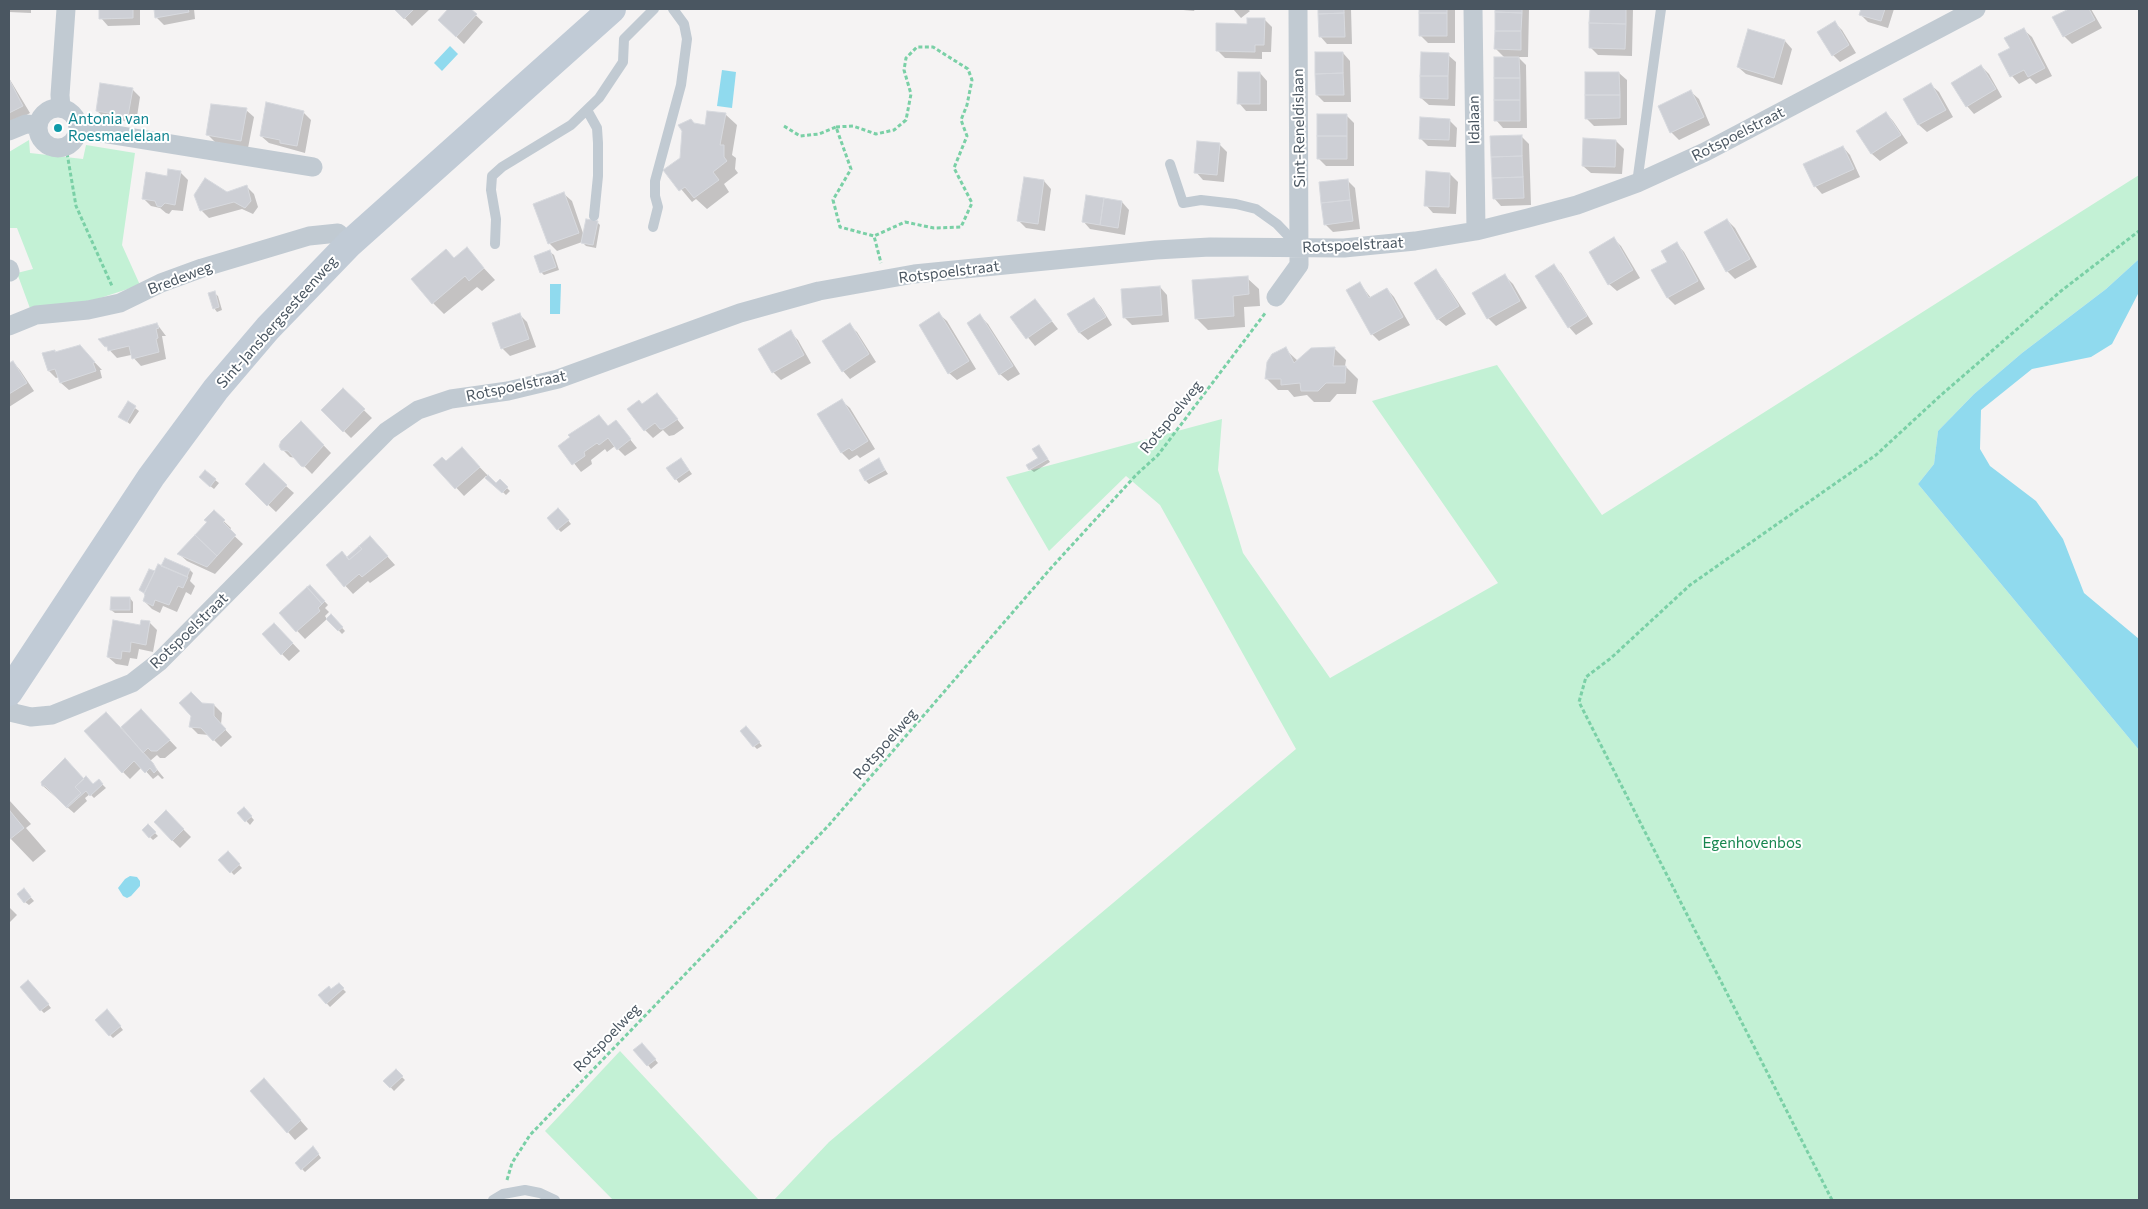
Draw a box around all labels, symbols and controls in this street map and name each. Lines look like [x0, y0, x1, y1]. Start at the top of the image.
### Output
street label: Sint-Reneldislaan [1289, 68, 1309, 188]
street label: Idalaan [1465, 95, 1483, 145]
street label: Rotspoelstraat [1689, 103, 1787, 165]
place label: Antonia van Roesmaelelaan [68, 110, 170, 145]
marker: Antonia van Roesmaelelaan [52, 122, 64, 134]
street label: Rotspoelstraat [1302, 233, 1404, 257]
street label: Sint-Jansbergsesteenweg [213, 252, 341, 392]
street label: Rotspoelstraat [898, 257, 1000, 287]
street label: Bredeweg [145, 258, 215, 298]
street label: Rotspoelstraat [464, 367, 568, 405]
street label: Rotspoelweg [1136, 377, 1206, 457]
street label: Rotspoelstraat [146, 589, 232, 673]
street label: Rotspoelweg [849, 705, 921, 783]
park label: Egenhovenbos [1702, 834, 1802, 852]
street label: Rotspoelweg [570, 1000, 644, 1076]

